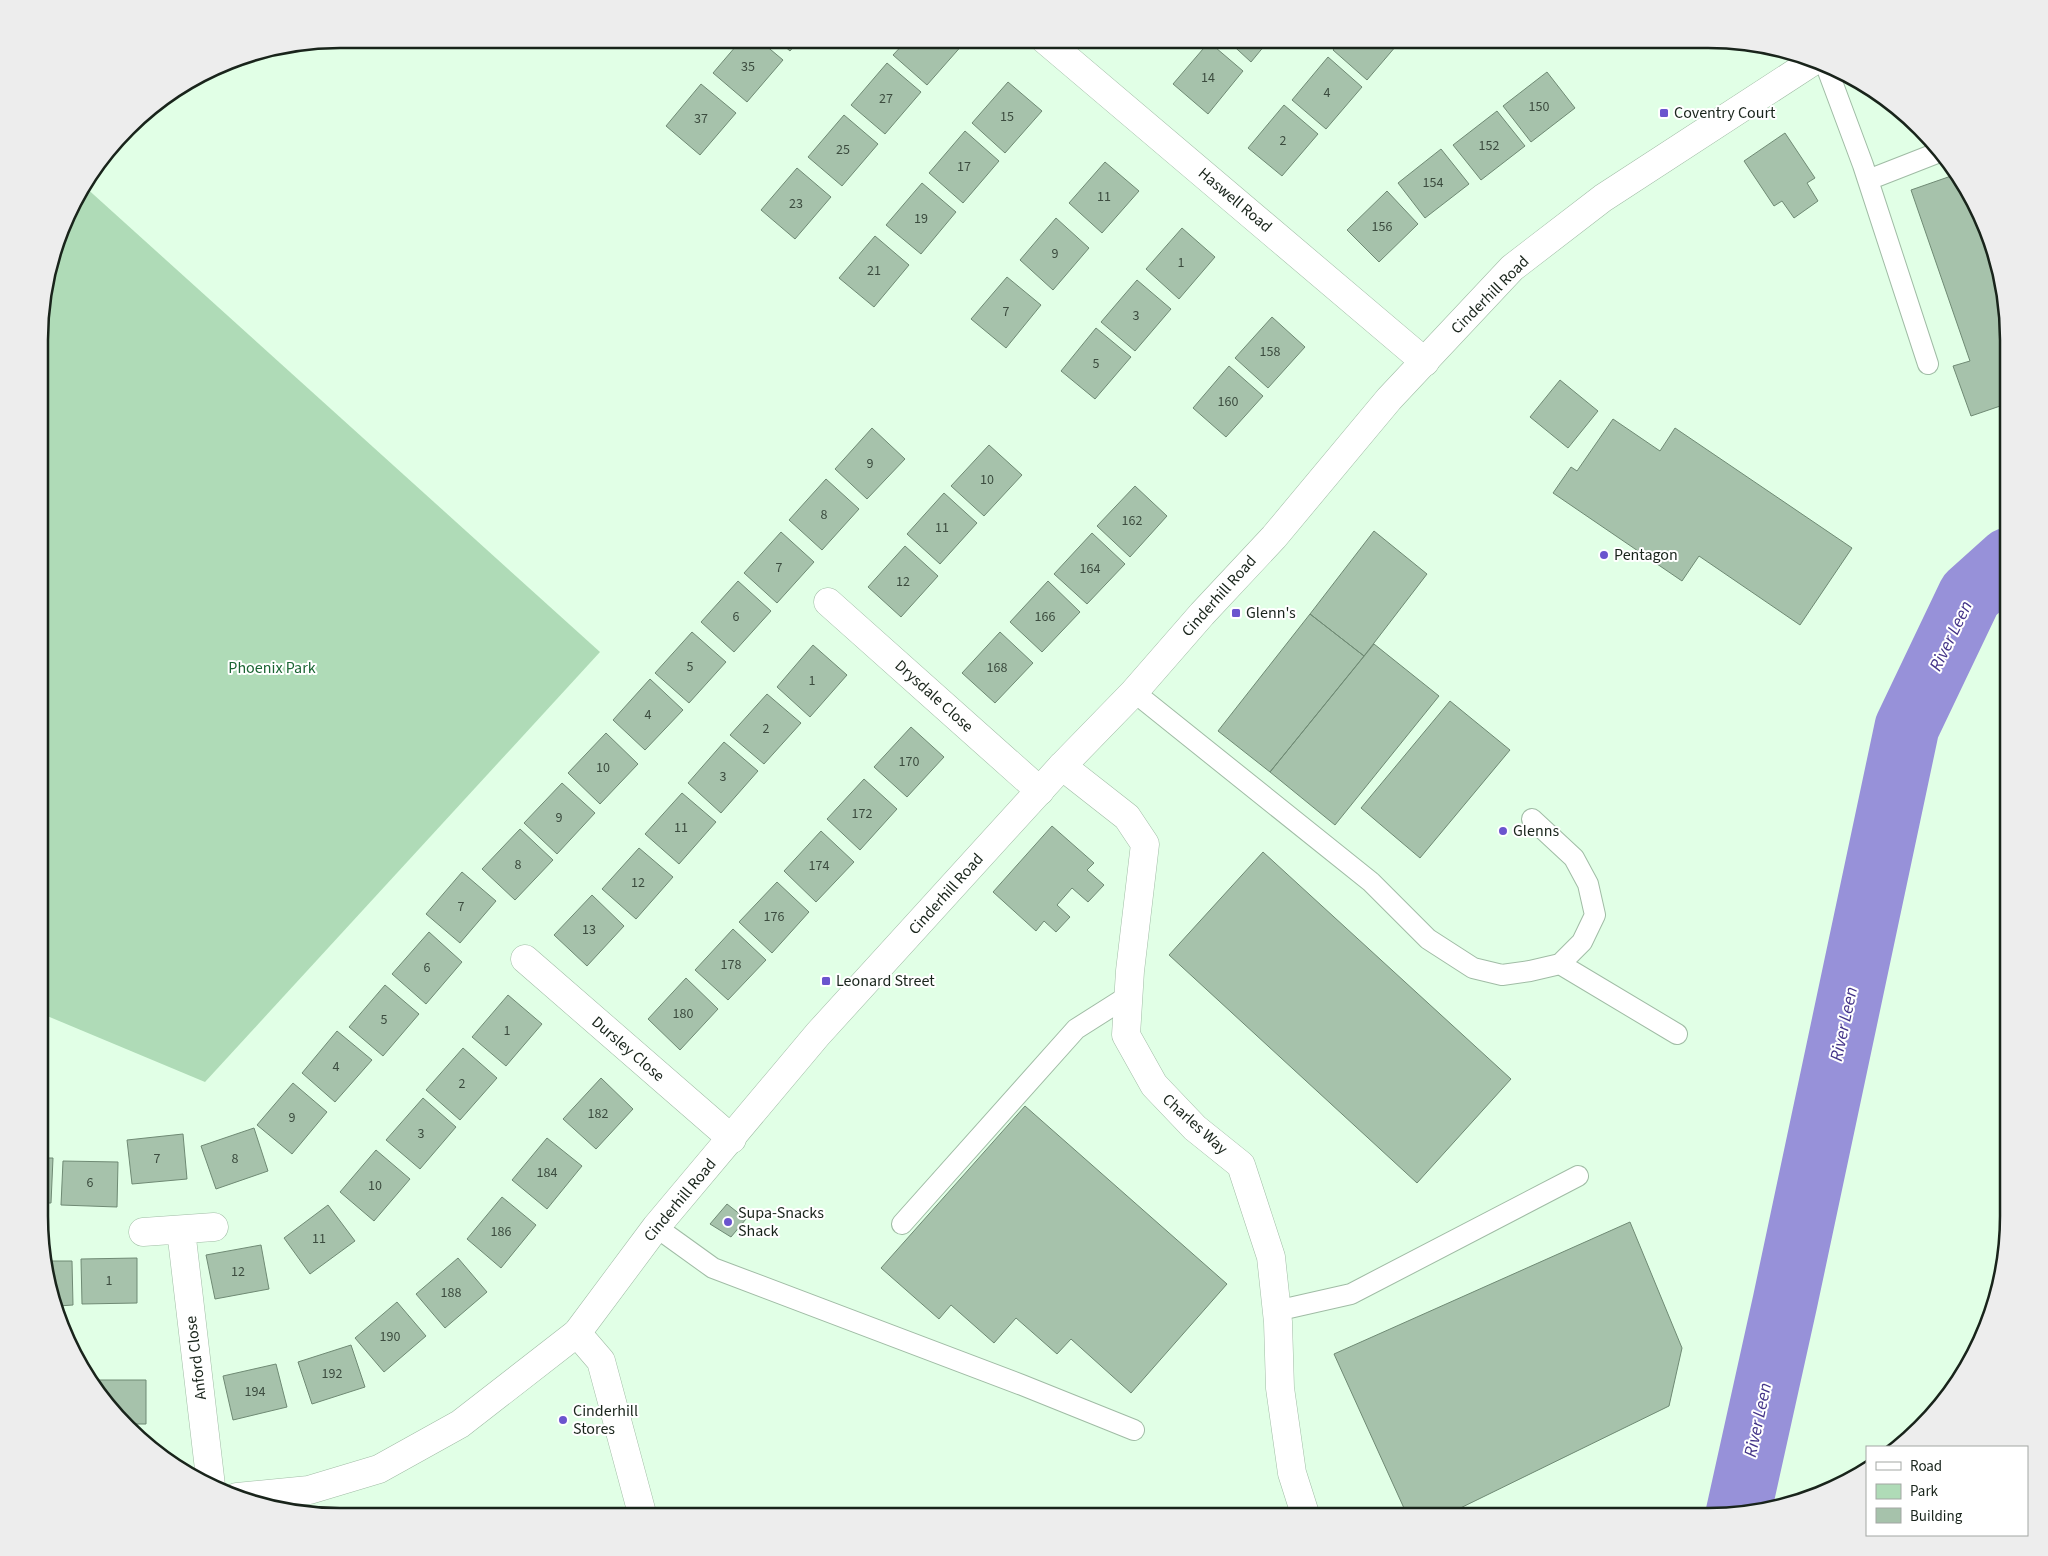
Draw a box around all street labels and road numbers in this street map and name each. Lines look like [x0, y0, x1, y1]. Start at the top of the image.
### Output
street label: Haswell Road [1193, 163, 1277, 237]
street label: Cinderhill Road [1446, 251, 1534, 339]
street label: Cinderhill Road [1177, 551, 1261, 641]
street label: Drysdale Close [890, 655, 978, 737]
street label: Cinderhill Road [904, 849, 988, 939]
street label: Dursley Close [587, 1011, 669, 1087]
street label: Charles Way [1157, 1089, 1233, 1160]
street label: Cinderhill Road [639, 1154, 721, 1246]
street label: Anford Close [180, 1315, 212, 1401]

